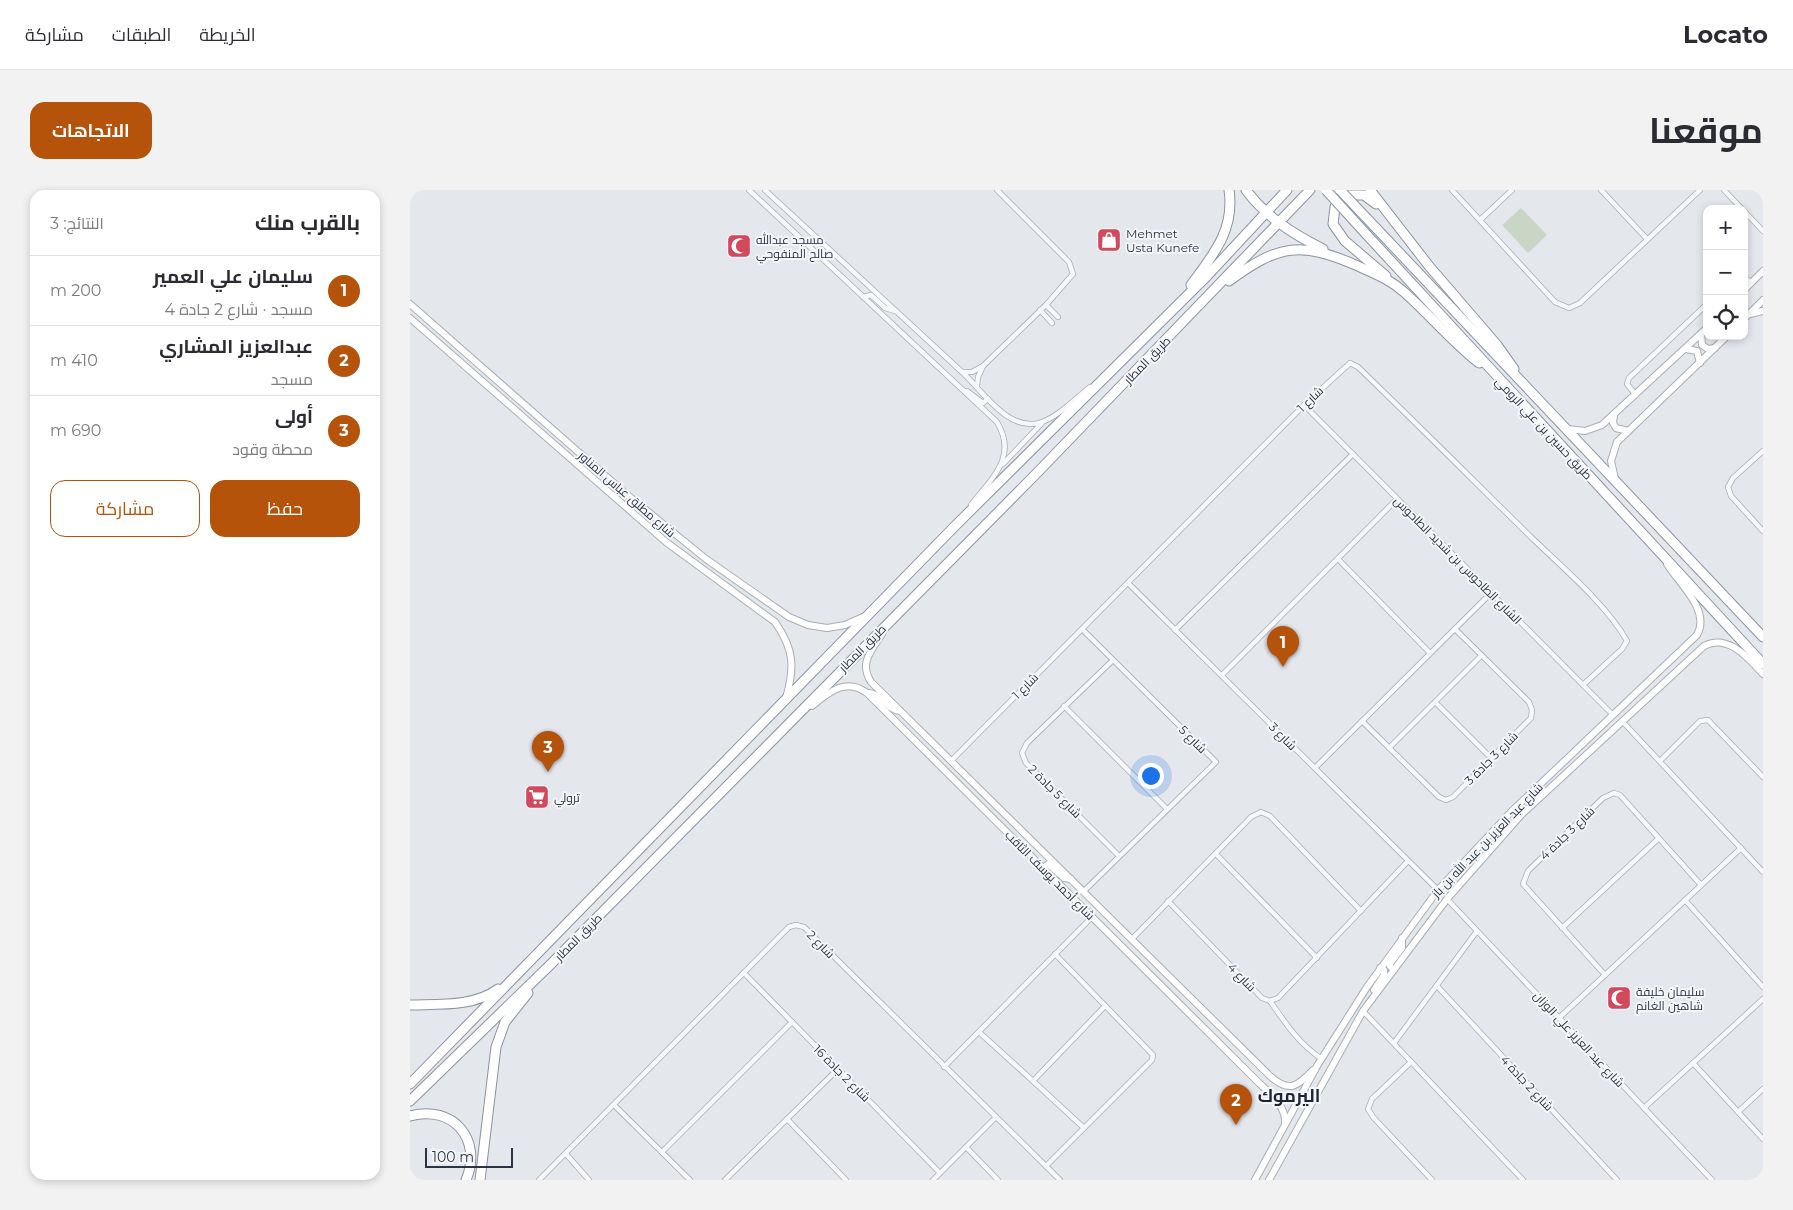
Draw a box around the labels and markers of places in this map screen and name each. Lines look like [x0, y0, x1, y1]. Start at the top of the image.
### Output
place label: Mehmet Usta Kunefe [1126, 226, 1199, 255]
shop icon: Mehmet Usta Kunefe [1096, 227, 1122, 253]
place label: مسجد عبدالله صالح المنفوحي [756, 232, 833, 264]
mosque icon: مسجد عبدالله صالح المنفوحي [726, 233, 752, 259]
pin: 1 [1267, 626, 1299, 667]
pin: 3 [532, 731, 564, 772]
supermarket icon: ترولي [524, 784, 550, 810]
place label: ترولي [554, 790, 580, 808]
place label: سليمان خليفة شاهين الغانم [1636, 984, 1704, 1014]
mosque icon: سليمان خليفة شاهين الغانم [1606, 985, 1632, 1011]
pin: 2 [1220, 1084, 1252, 1125]

